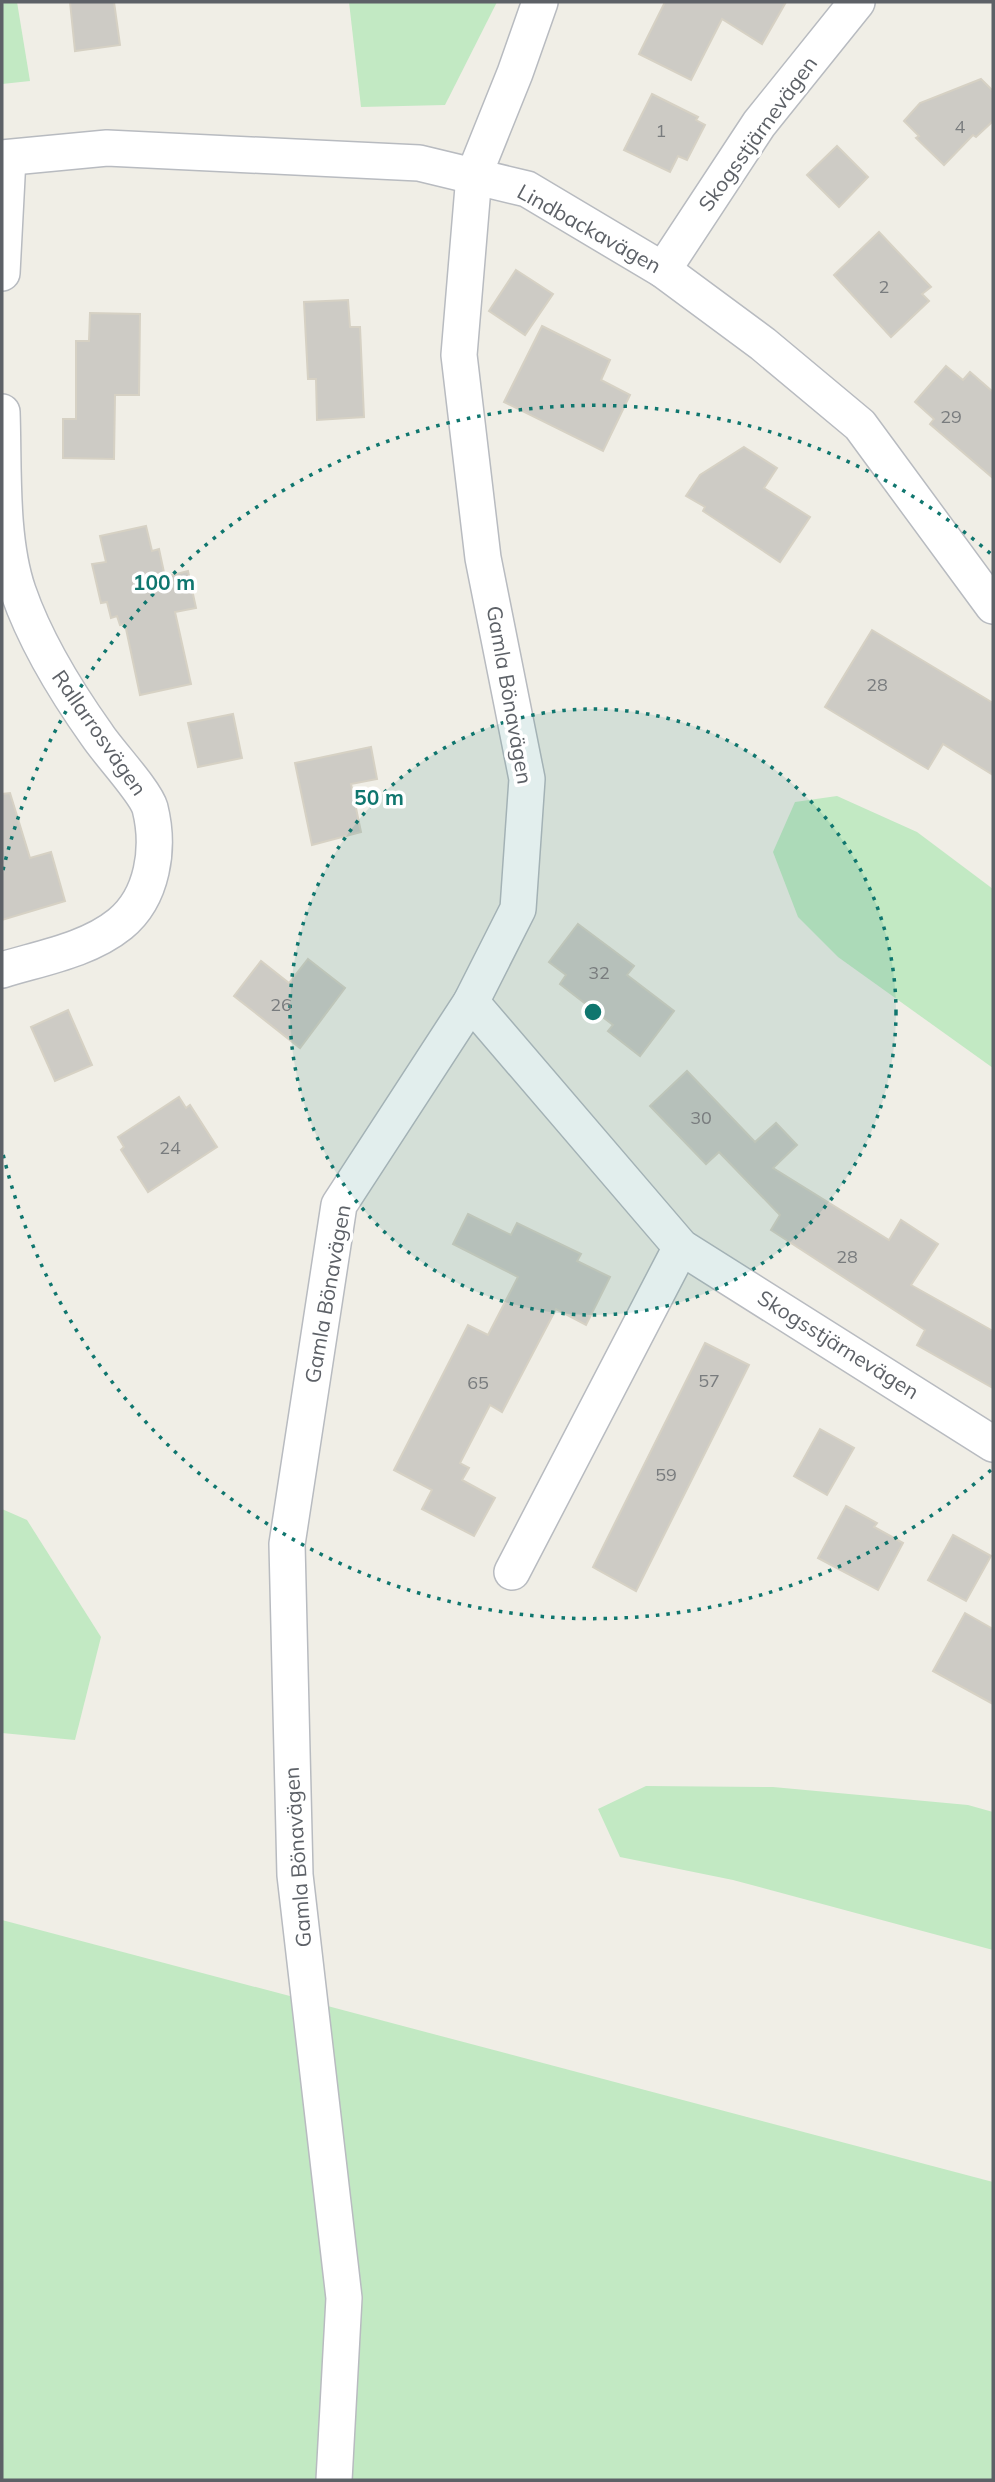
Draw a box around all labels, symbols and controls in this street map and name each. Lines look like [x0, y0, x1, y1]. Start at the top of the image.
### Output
street label: Skogsstjärnevägen [692, 51, 822, 216]
house number: 4 [955, 115, 966, 138]
house number: 1 [656, 119, 666, 142]
street label: Lindbackavägen [513, 178, 666, 278]
house number: 2 [879, 275, 889, 298]
house number: 29 [940, 405, 962, 428]
text: 100 m [133, 569, 195, 595]
street label: Gamla Bönavägen [481, 604, 538, 786]
street label: Rallarrosvägen [47, 665, 153, 800]
house number: 28 [866, 673, 888, 696]
text: 50 m [354, 784, 404, 810]
house number: 32 [588, 961, 610, 984]
house number: 26 [270, 993, 292, 1016]
centre of rings [581, 1000, 605, 1024]
house number: 30 [690, 1106, 712, 1129]
house number: 24 [159, 1136, 181, 1159]
street label: Gamla Bönavägen [299, 1203, 356, 1385]
house number: 28 [836, 1245, 858, 1268]
street label: Skogsstjärnevägen [753, 1284, 924, 1404]
house number: 57 [698, 1369, 720, 1392]
house number: 65 [467, 1371, 489, 1394]
house number: 59 [655, 1463, 677, 1486]
street label: Gamla Bönavägen [278, 1766, 316, 1948]

